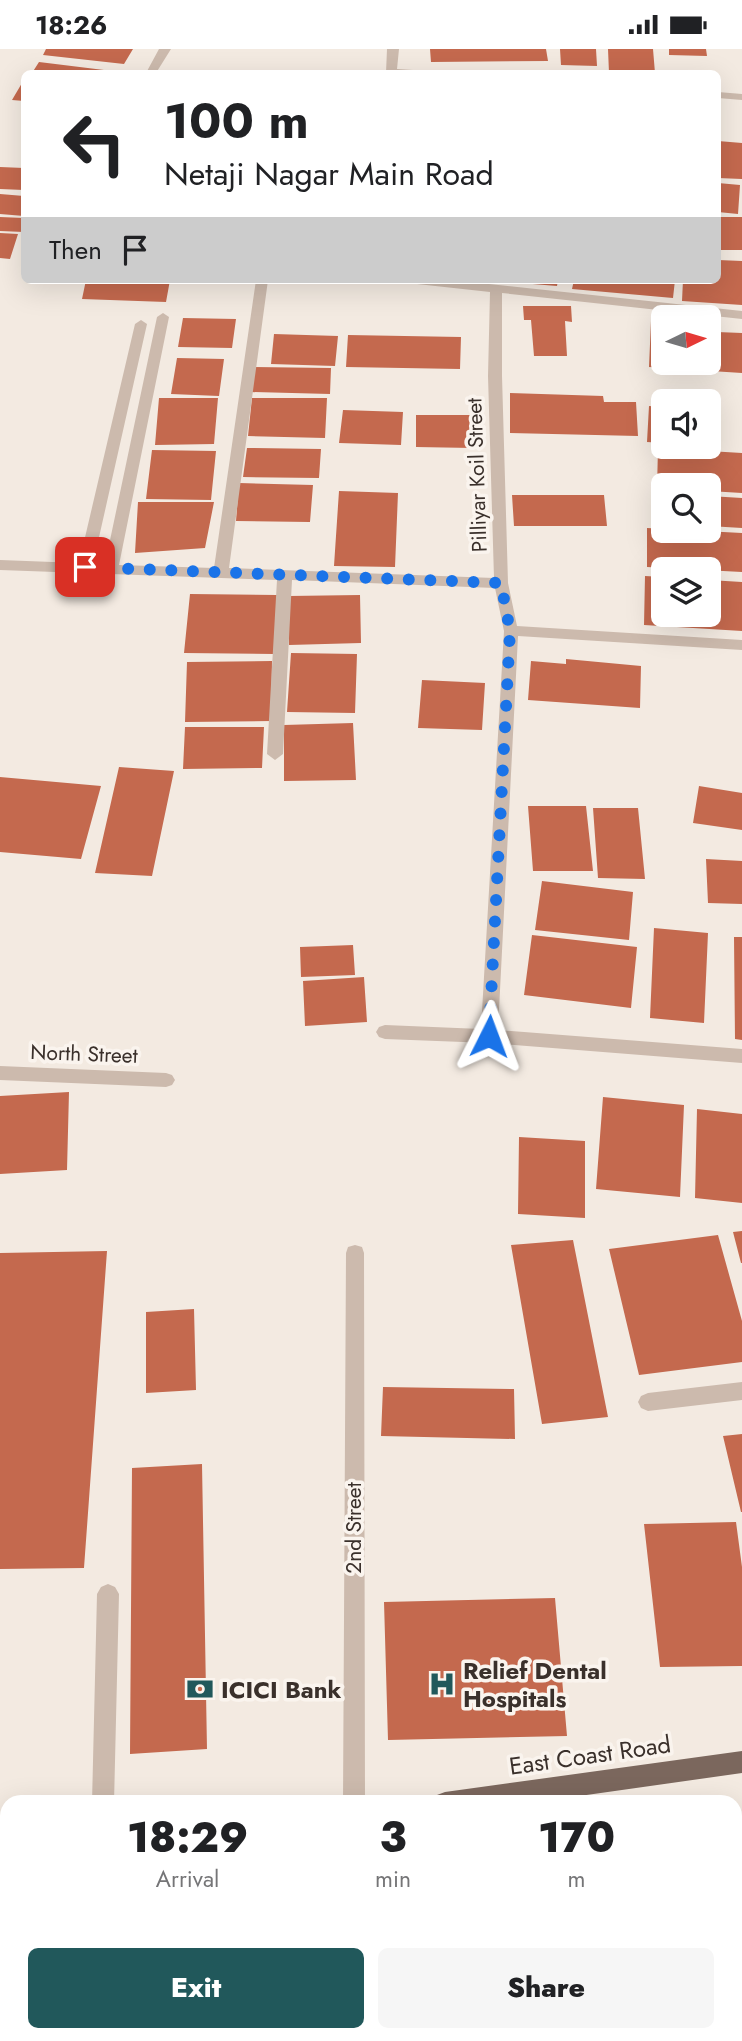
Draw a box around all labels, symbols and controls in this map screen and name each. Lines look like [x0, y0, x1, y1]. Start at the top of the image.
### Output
text: 18:26 [35, 6, 107, 44]
text: 100 m [164, 86, 309, 156]
icon: left [49, 98, 140, 189]
text: Netaji Nagar Main Road [164, 151, 494, 197]
text: Then [49, 231, 102, 269]
icon: arrive [116, 231, 154, 269]
north arrow [651, 305, 721, 375]
map controls [651, 305, 721, 627]
button: sound [651, 389, 721, 459]
street label: Pilliyar Koil Street [459, 397, 495, 553]
button: search [651, 473, 721, 543]
pin [55, 537, 115, 597]
icon: arrive [66, 548, 104, 586]
button: layers [651, 557, 721, 627]
position arrow [452, 999, 526, 1073]
street label: North Street [30, 1037, 138, 1071]
street label: 2nd Street [339, 1482, 369, 1574]
place label: Relief Dental Hospitals [463, 1653, 607, 1716]
hospital icon: Relief Dental Hospitals [427, 1669, 457, 1699]
place label: ICICI Bank [221, 1672, 342, 1707]
bank icon: ICICI Bank [185, 1674, 215, 1704]
street label: East Coast Road [507, 1726, 673, 1784]
text: 18:29 [127, 1807, 248, 1868]
text: 3 [380, 1807, 407, 1868]
text: 170 [538, 1807, 615, 1868]
text: Arrival [156, 1862, 219, 1896]
text: min [375, 1862, 411, 1896]
text: m [568, 1862, 586, 1896]
button: Exit [28, 1948, 364, 2028]
button: Share [378, 1948, 714, 2028]

